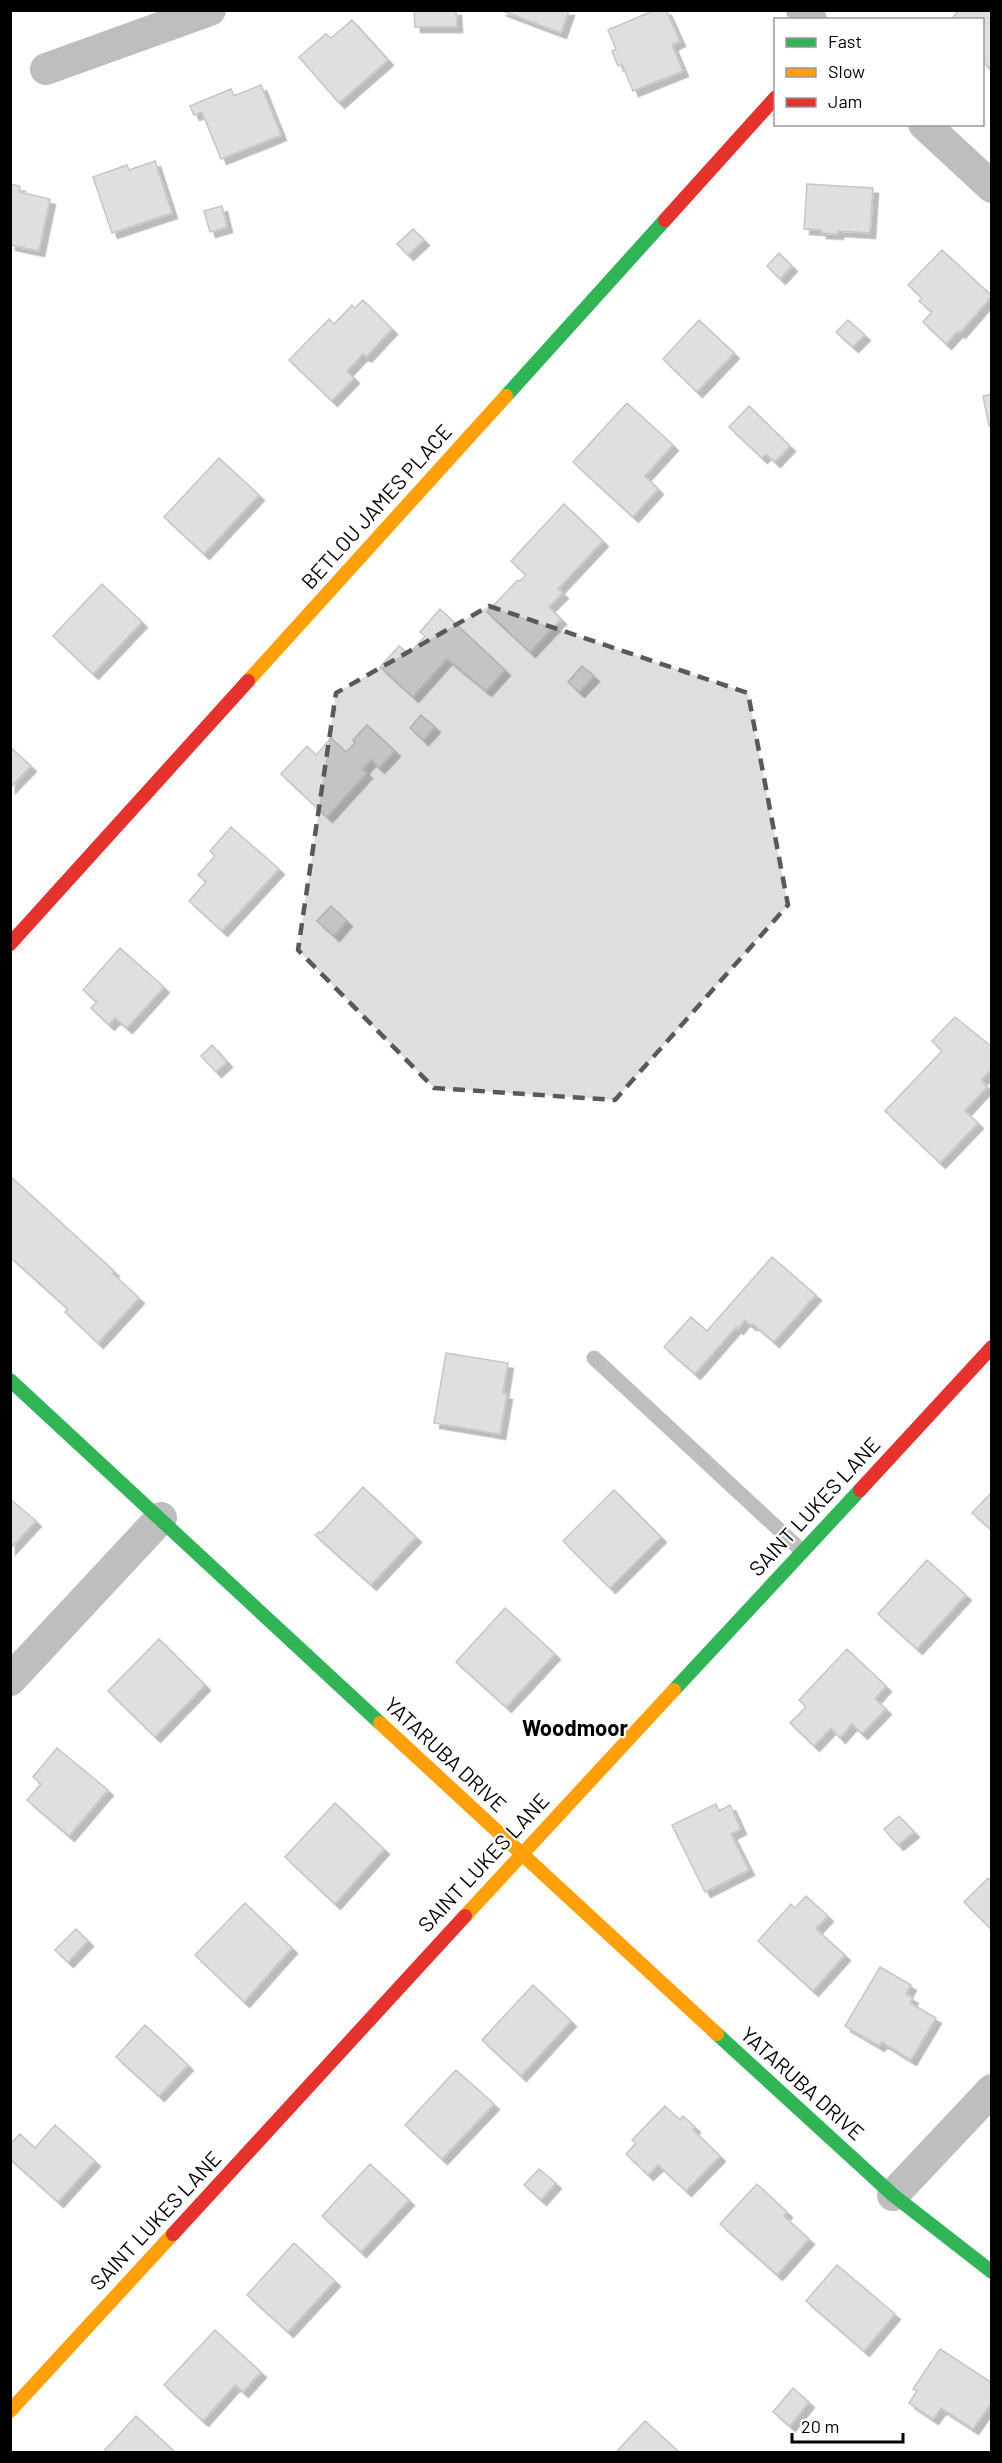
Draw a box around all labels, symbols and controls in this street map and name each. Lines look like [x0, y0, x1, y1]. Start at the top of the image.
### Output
legend [774, 18, 984, 126]
text: Fast [828, 30, 862, 52]
text: Slow [828, 60, 865, 82]
text: Jam [828, 90, 862, 112]
street label: BETLOU JAMES PLACE [295, 419, 456, 593]
street label: SAINT LUKES LANE [743, 1431, 885, 1581]
street label: YATARUBA DRIVE [380, 1691, 512, 1817]
district label: Woodmoor [522, 1714, 629, 1740]
street label: SAINT LUKES LANE [412, 1787, 554, 1937]
street label: YATARUBA DRIVE [736, 2021, 870, 2145]
street label: SAINT LUKES LANE [84, 2145, 226, 2295]
scale bar [792, 2406, 903, 2444]
text: 20 m [801, 2415, 839, 2437]

